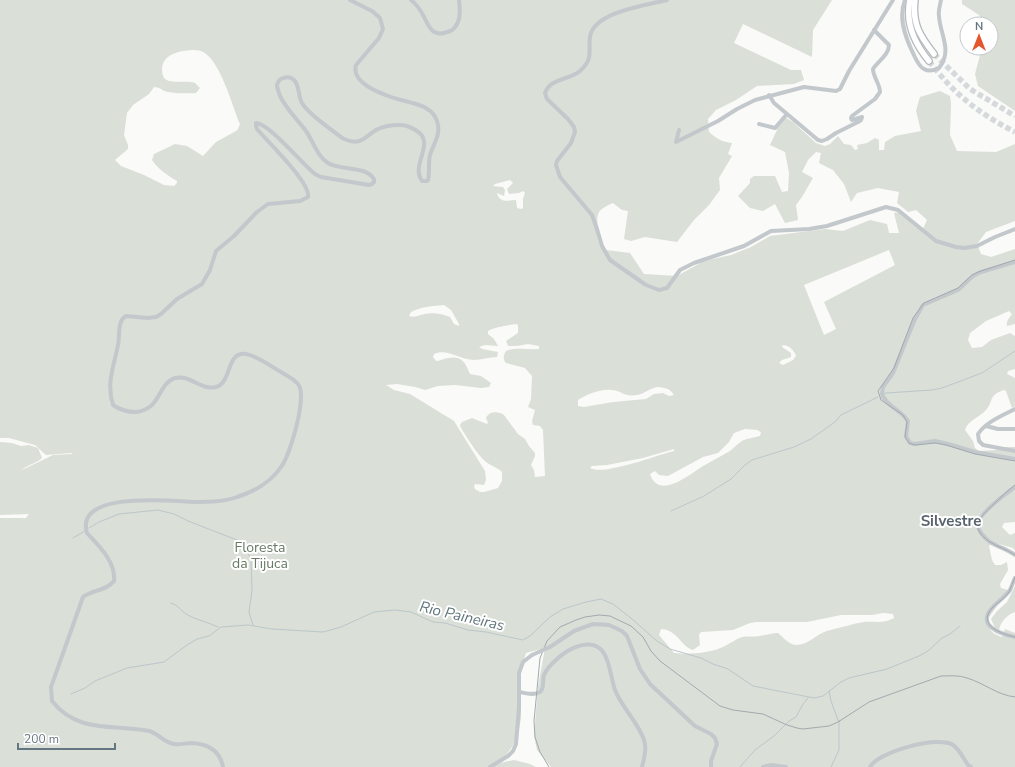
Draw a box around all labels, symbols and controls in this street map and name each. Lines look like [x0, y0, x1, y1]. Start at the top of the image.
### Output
north arrow [959, 16, 999, 56]
text: N [975, 19, 983, 34]
district label: Silvestre [921, 511, 981, 531]
park label: Floresta da Tijuca [232, 538, 288, 573]
water label: Rio Paineiras [418, 597, 506, 635]
scale bar [18, 725, 115, 751]
text: 200 m [24, 731, 59, 747]

